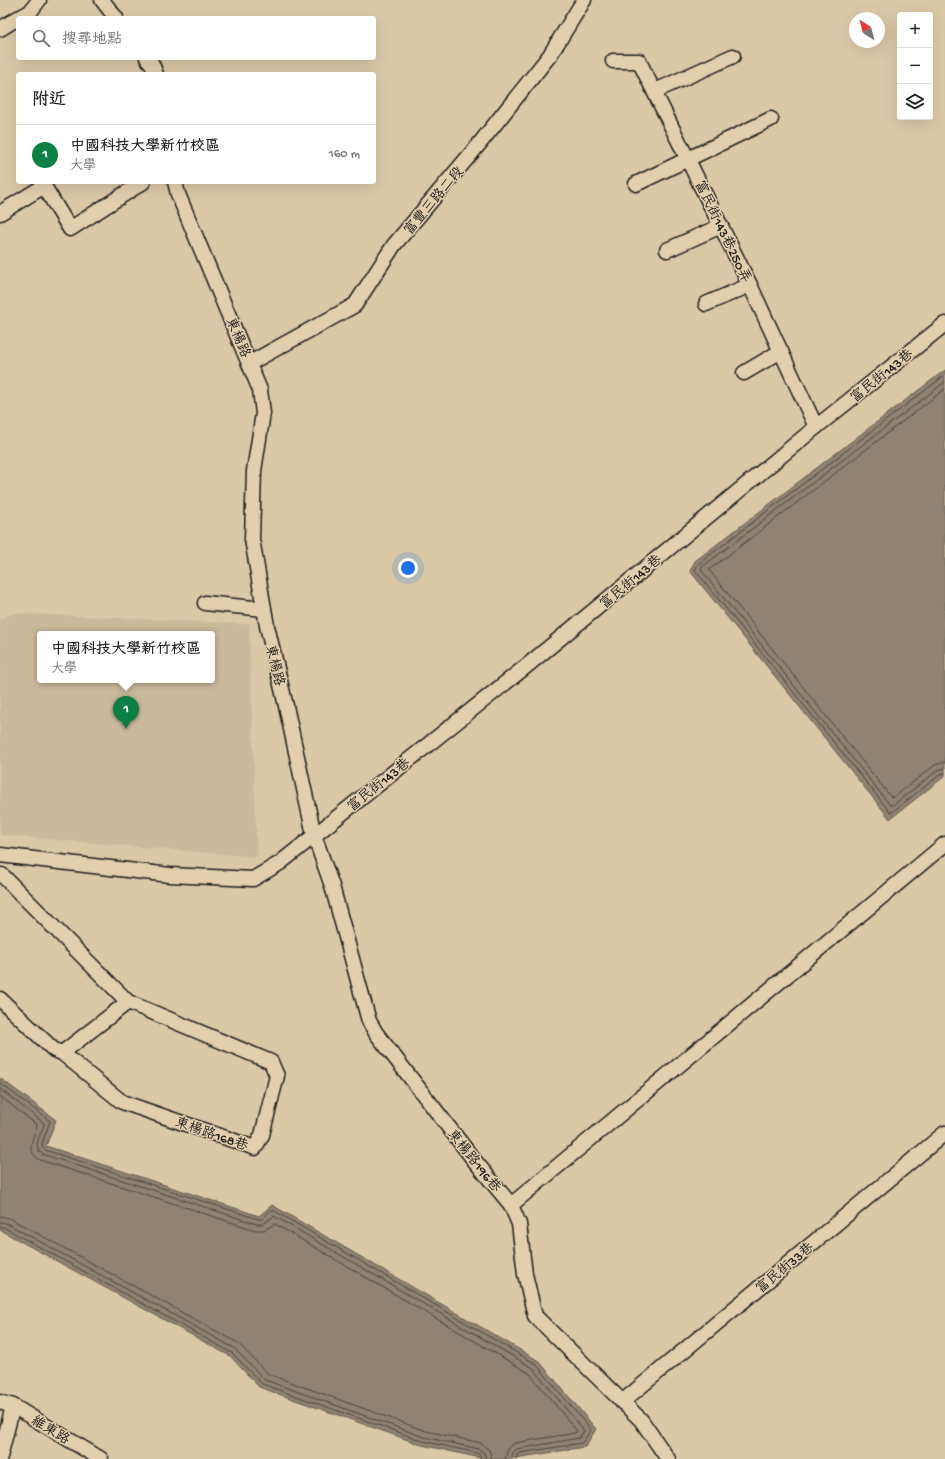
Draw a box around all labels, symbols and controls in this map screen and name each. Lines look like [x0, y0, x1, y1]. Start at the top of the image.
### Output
north arrow [849, 12, 885, 48]
map controls [897, 12, 933, 120]
button: + [897, 12, 933, 48]
search box [16, 16, 376, 60]
icon: search [30, 27, 52, 49]
text: 搜尋地點 [62, 31, 122, 49]
button: − [897, 48, 933, 84]
button: layers [897, 84, 933, 120]
text: 附近 [32, 91, 66, 111]
text: 中國科技大學新竹校區 [70, 138, 220, 156]
text: 1 [42, 147, 48, 162]
text: 160 m [328, 147, 360, 162]
text: 大學 [70, 159, 96, 174]
street label: 富豐三路二段 [401, 163, 468, 239]
street label: 富民街143巷250弄 [690, 178, 755, 286]
street label: 東楊路 [221, 315, 254, 361]
street label: 富民街143巷 [847, 345, 918, 407]
street label: 富民街143巷 [597, 551, 667, 614]
your location [398, 558, 418, 578]
popup [37, 631, 215, 683]
text: 中國科技大學新竹校區 [51, 641, 201, 659]
street label: 東楊路 [260, 643, 288, 688]
text: 大學 [51, 662, 77, 677]
pin: 1 [113, 696, 139, 729]
street label: 富民街143巷 [344, 754, 415, 816]
street label: 東楊路168巷 [172, 1114, 251, 1156]
street label: 東楊路196巷 [443, 1126, 505, 1197]
street label: 富民街33巷 [752, 1238, 819, 1298]
street label: 維東路 [27, 1412, 73, 1449]

